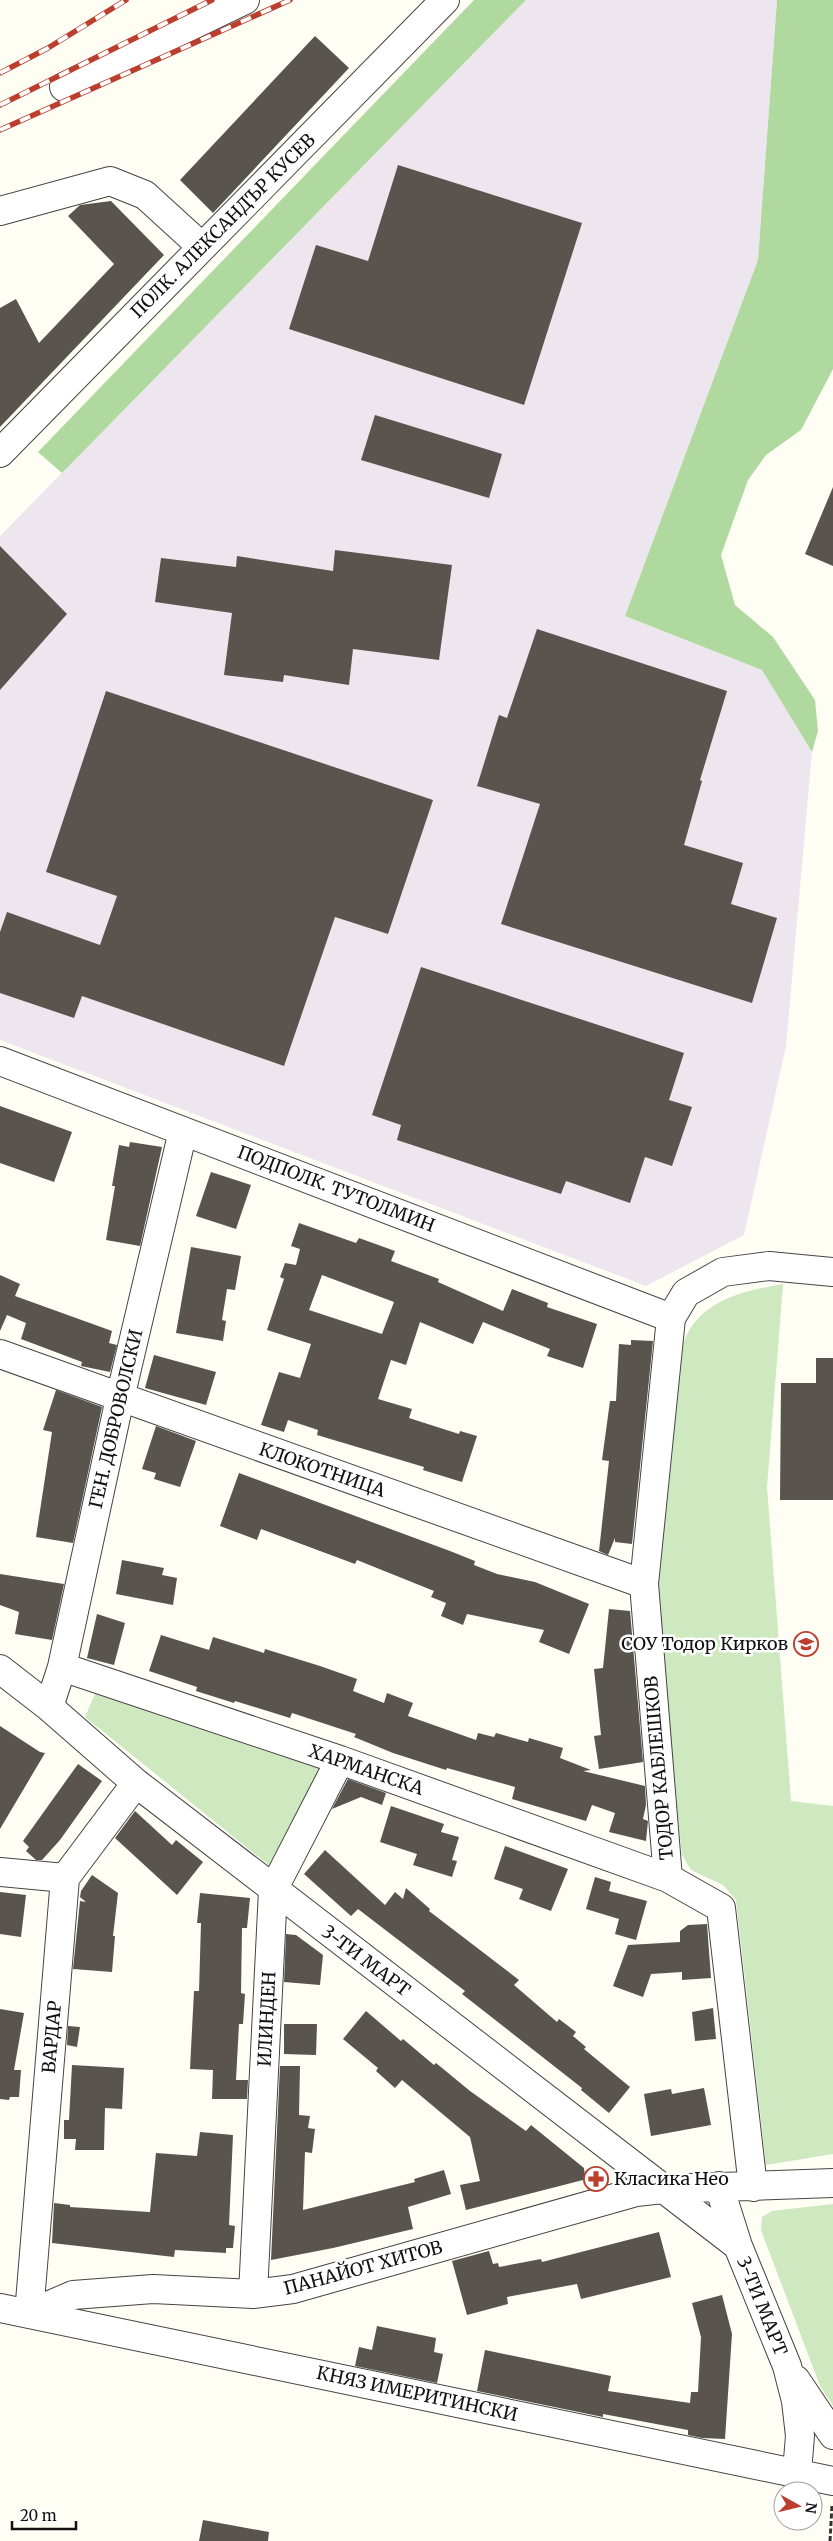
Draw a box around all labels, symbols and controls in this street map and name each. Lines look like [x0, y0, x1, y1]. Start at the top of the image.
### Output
street label: ПОЛК. АЛЕКСАНДЪР КУСЕВ [125, 128, 320, 323]
street label: ПОДПОЛК. ТУТОЛМИН [234, 1140, 438, 1237]
street label: ГЕН. ДОБРОВОЛСКИ [84, 1327, 147, 1511]
street label: КЛОКОТНИЦА [256, 1437, 389, 1502]
school or university icon: СОУ Тодор Кирков [793, 1631, 819, 1657]
place label: СОУ Тодор Кирков [621, 1632, 788, 1655]
street label: ТОДОР КАБЛЕШКОВ [639, 1675, 678, 1861]
street label: ХАРМАНСКА [306, 1739, 427, 1800]
street label: 3-ТИ МАРТ [318, 1920, 415, 2002]
street label: ИЛИНДЕН [253, 1971, 280, 2067]
street label: ВАРДАР [37, 1999, 66, 2074]
pharmacy icon: Класика Нео [583, 2166, 609, 2192]
place label: Класика Нео [614, 2167, 729, 2190]
street label: ПАНАЙОТ ХИТОВ [281, 2235, 445, 2300]
street label: 3-ТИ МАРТ [732, 2253, 793, 2359]
street label: КНЯЗ ИМЕРИТИНСКИ [314, 2361, 520, 2426]
north arrow [773, 2481, 823, 2531]
scale bar [12, 2498, 76, 2530]
text: N [801, 2501, 821, 2515]
text: 20 m [20, 2506, 57, 2525]

